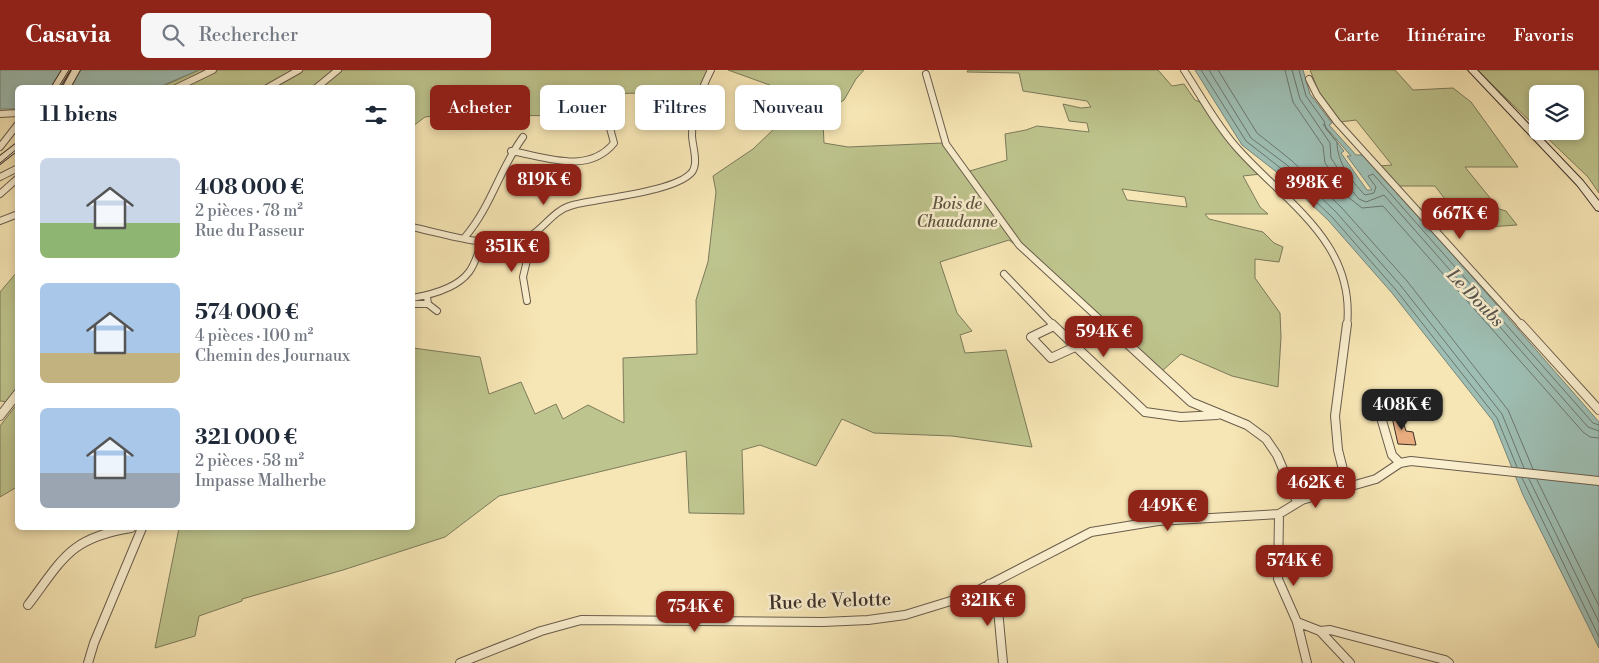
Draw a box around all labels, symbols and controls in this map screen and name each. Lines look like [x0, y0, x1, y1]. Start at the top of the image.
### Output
search box [141, 13, 491, 58]
text: Casavia [25, 20, 111, 50]
icon: search [159, 21, 187, 49]
text: Rechercher [199, 23, 298, 47]
text: Carte [1334, 24, 1379, 47]
text: Itinéraire [1407, 24, 1486, 47]
text: Favoris [1514, 24, 1574, 47]
chip: Acheter [430, 85, 530, 130]
chip: Louer [540, 85, 625, 130]
chip: Filtres [635, 85, 725, 130]
chip: Nouveau [735, 85, 841, 130]
map controls [1529, 85, 1584, 140]
button: layers [1529, 85, 1584, 140]
icon: filters [362, 101, 390, 129]
text: 11 biens [40, 102, 117, 128]
pin: 819K € [503, 164, 585, 206]
pin: 398K € [1273, 166, 1355, 209]
text: 819K € [517, 170, 571, 190]
text: 398K € [1286, 173, 1342, 193]
text: 408 000 € [195, 175, 304, 201]
icon: home [80, 178, 140, 238]
park label: Bois de Chaudanne [916, 194, 998, 232]
pin: 667K € [1419, 198, 1501, 240]
text: 2 pièces · 78 m² [195, 201, 303, 221]
text: 667K € [1433, 204, 1487, 224]
text: Rue du Passeur [195, 221, 304, 241]
pin: 351K € [471, 230, 553, 273]
text: 351K € [485, 237, 539, 257]
water label: Le Doubs [1441, 263, 1509, 332]
text: 574 000 € [195, 300, 299, 326]
icon: home [80, 303, 140, 363]
pin: 594K € [1063, 316, 1145, 358]
text: 594K € [1076, 322, 1132, 342]
text: 4 pièces · 100 m² [195, 326, 313, 346]
text: Chemin des Journaux [195, 346, 350, 366]
pin: 408K € [1361, 388, 1443, 431]
text: 408K € [1373, 395, 1431, 415]
text: 321 000 € [195, 425, 297, 451]
icon: home [80, 428, 140, 488]
text: 2 pièces · 58 m² [195, 451, 304, 471]
pin: 462K € [1275, 466, 1357, 509]
text: Impasse Malherbe [195, 471, 326, 491]
text: 462K € [1288, 473, 1344, 493]
pin: 449K € [1127, 490, 1209, 532]
text: 449K € [1139, 496, 1197, 516]
pin: 574K € [1253, 544, 1335, 587]
text: 574K € [1267, 551, 1321, 571]
pin: 321K € [947, 584, 1029, 627]
street label: Rue de Velotte [768, 587, 892, 615]
pin: 754K € [654, 590, 736, 633]
text: 321K € [961, 591, 1015, 611]
text: 754K € [667, 597, 723, 617]

